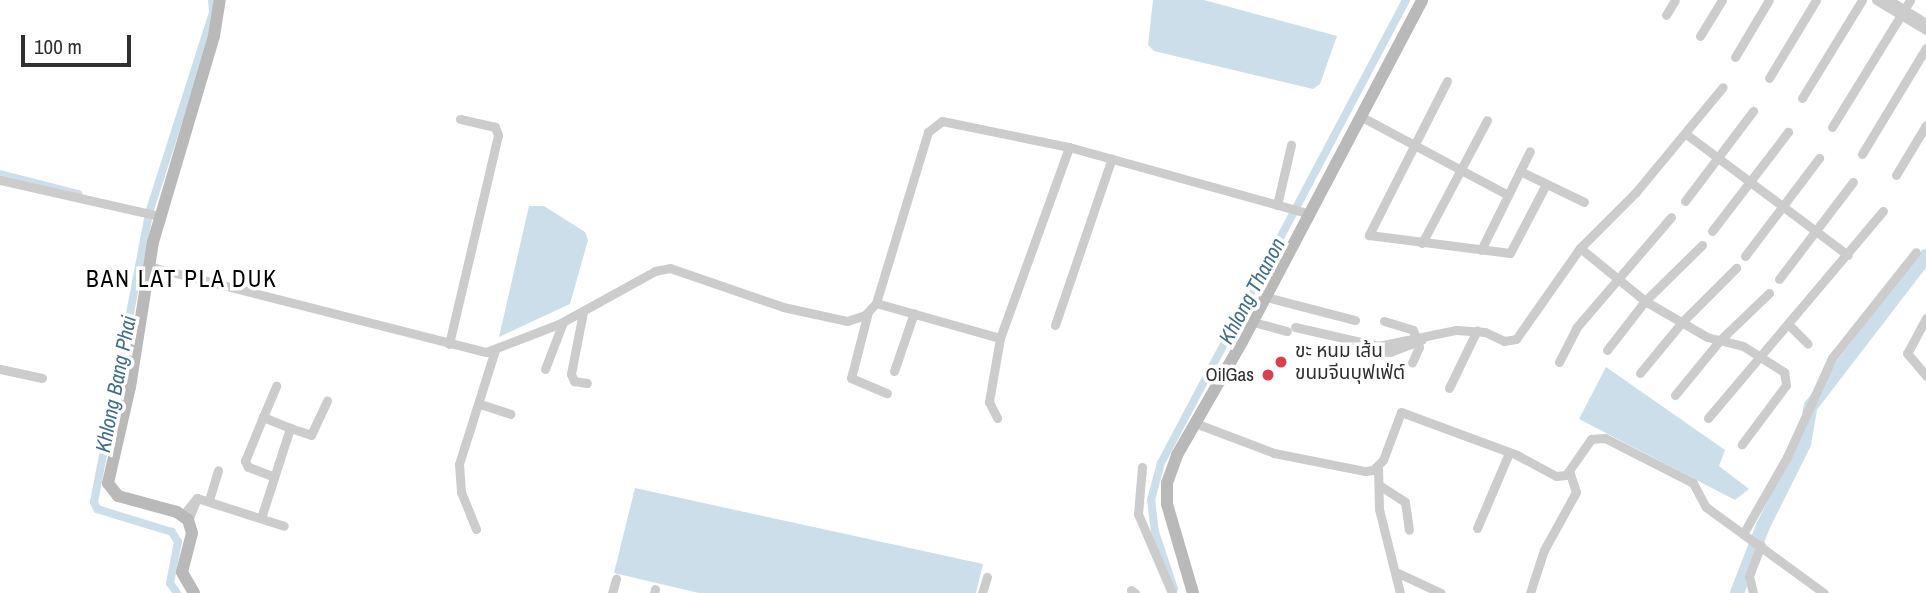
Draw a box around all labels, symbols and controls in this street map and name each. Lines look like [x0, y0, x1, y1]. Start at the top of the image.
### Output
scale bar [24, 21, 135, 65]
text: 100 m [34, 32, 82, 61]
water label: Khlong Thanon [1213, 234, 1291, 348]
district label: BAN LAT PLA DUK [87, 265, 277, 293]
water label: Khlong Bang Phai [90, 313, 142, 455]
place label: ขะ หนม เส้น ขนมจีนบุฟเฟ่ต์ [1295, 340, 1405, 384]
marker: ขะ หนม เส้น ขนมจีนบุฟเฟ่ต์ [1273, 354, 1289, 370]
place label: OilGas [1206, 364, 1254, 386]
marker: OilGas [1260, 367, 1276, 383]

